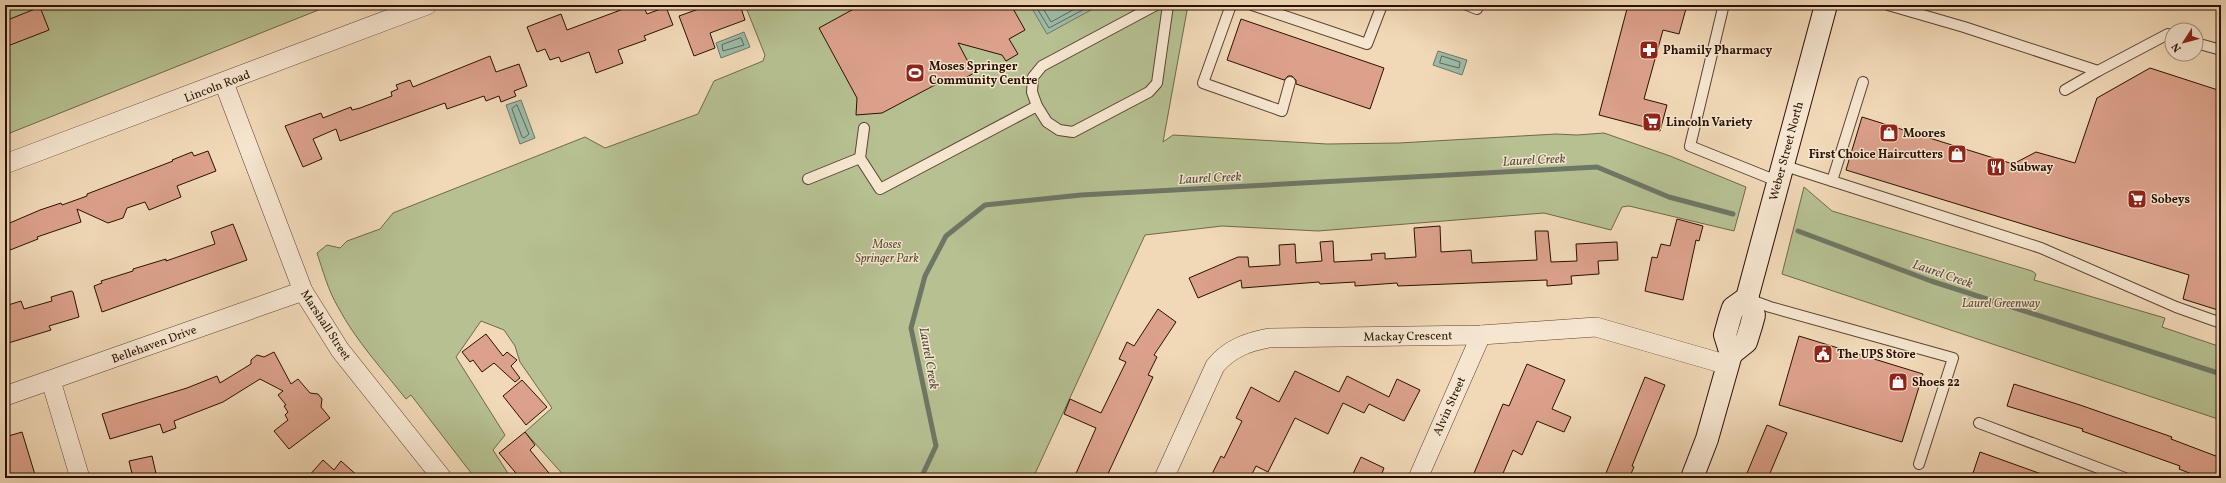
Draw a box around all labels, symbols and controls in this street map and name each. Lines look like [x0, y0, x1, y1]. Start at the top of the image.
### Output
north arrow [2164, 22, 2204, 62]
pharmacy icon: Phamily Pharmacy [1638, 39, 1660, 61]
text: N [2169, 39, 2186, 55]
place label: Phamily Pharmacy [1663, 43, 1772, 59]
place label: Moses Springer Community Centre [929, 59, 1037, 89]
sports icon: Moses Springer Community Centre [904, 62, 926, 84]
street label: Lincoln Road [182, 67, 253, 107]
street label: Weber Street North [1766, 100, 1808, 203]
supermarket icon: Lincoln Variety [1641, 111, 1663, 133]
place label: Lincoln Variety [1666, 115, 1753, 131]
shop icon: Moores [1878, 122, 1900, 144]
place label: Moores [1903, 126, 1946, 142]
shop icon: First Choice Haircutters [1946, 143, 1968, 165]
place label: First Choice Haircutters [1809, 147, 1943, 163]
water label: Laurel Creek [1502, 150, 1566, 172]
restaurant icon: Subway [1985, 156, 2007, 178]
place label: Subway [2010, 160, 2054, 176]
water label: Laurel Creek [1178, 168, 1242, 190]
supermarket icon: Sobeys [2126, 188, 2148, 210]
place label: Sobeys [2151, 192, 2190, 208]
park label: Moses Springer Park [855, 237, 919, 267]
water label: Laurel Creek [1910, 256, 1975, 294]
street label: Marshall Street [296, 287, 354, 364]
park label: Laurel Greenway [1962, 296, 2041, 312]
street label: Bellehaven Drive [110, 322, 199, 368]
water label: Laurel Creek [914, 326, 942, 391]
street label: Mackay Crescent [1363, 328, 1453, 346]
public building icon: The UPS Store [1812, 343, 1834, 365]
place label: The UPS Store [1837, 347, 1916, 363]
shop icon: Shoes 22 [1887, 371, 1909, 393]
street label: Alvin Street [1430, 374, 1470, 438]
place label: Shoes 22 [1912, 375, 1960, 391]

